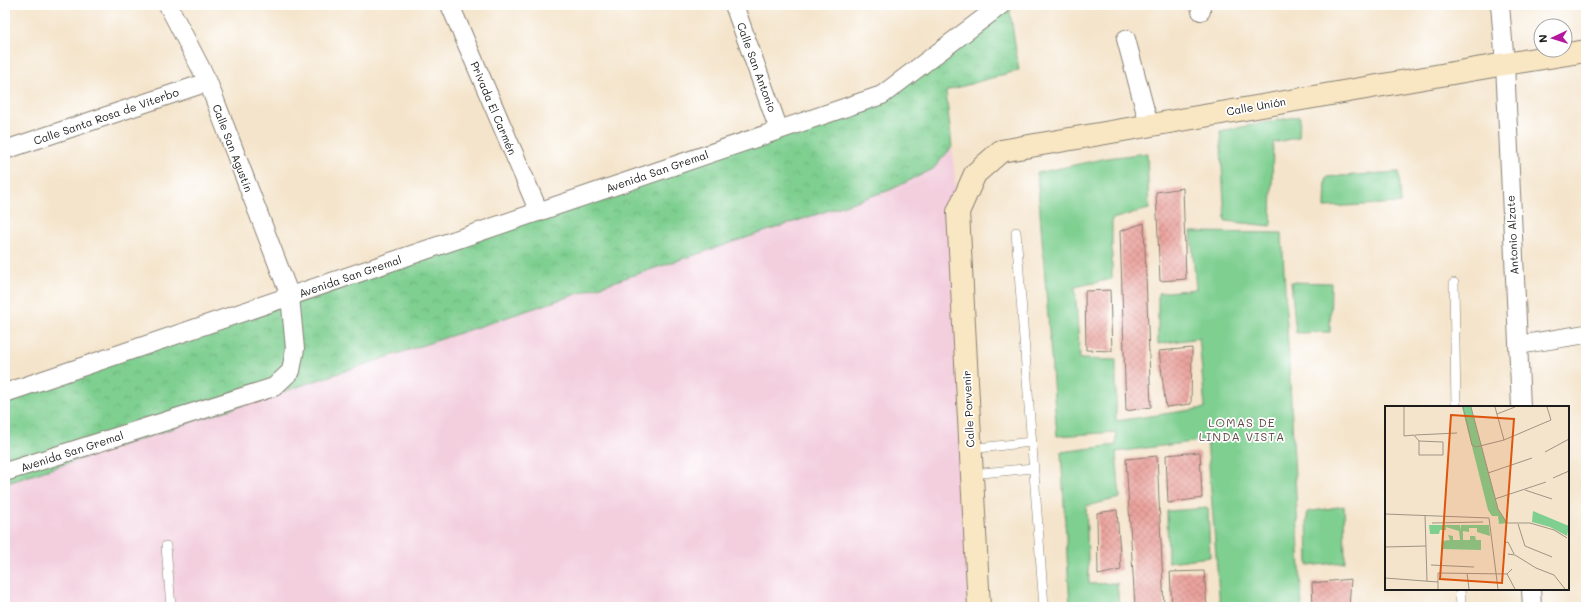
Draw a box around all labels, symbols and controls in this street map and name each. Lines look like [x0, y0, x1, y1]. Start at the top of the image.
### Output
north arrow [1533, 18, 1573, 58]
street label: Calle San Antonio [734, 20, 780, 114]
text: N [1535, 34, 1550, 43]
street label: Privada El Carmén [468, 59, 520, 157]
street label: Calle Santa Rosa de Viterbo [31, 84, 181, 148]
street label: Calle Unión [1225, 93, 1287, 119]
street label: Calle San Agustín [209, 102, 257, 194]
street label: Avenida San Gremal [604, 146, 710, 196]
street label: Antonio Alzate [1502, 195, 1522, 275]
street label: Avenida San Gremal [297, 251, 403, 301]
street label: Calle Porvenir [958, 370, 978, 448]
inset map [1385, 406, 1569, 590]
district label: LOMAS DE LINDA VISTA [1199, 414, 1285, 444]
street label: Avenida San Gremal [19, 427, 125, 475]

